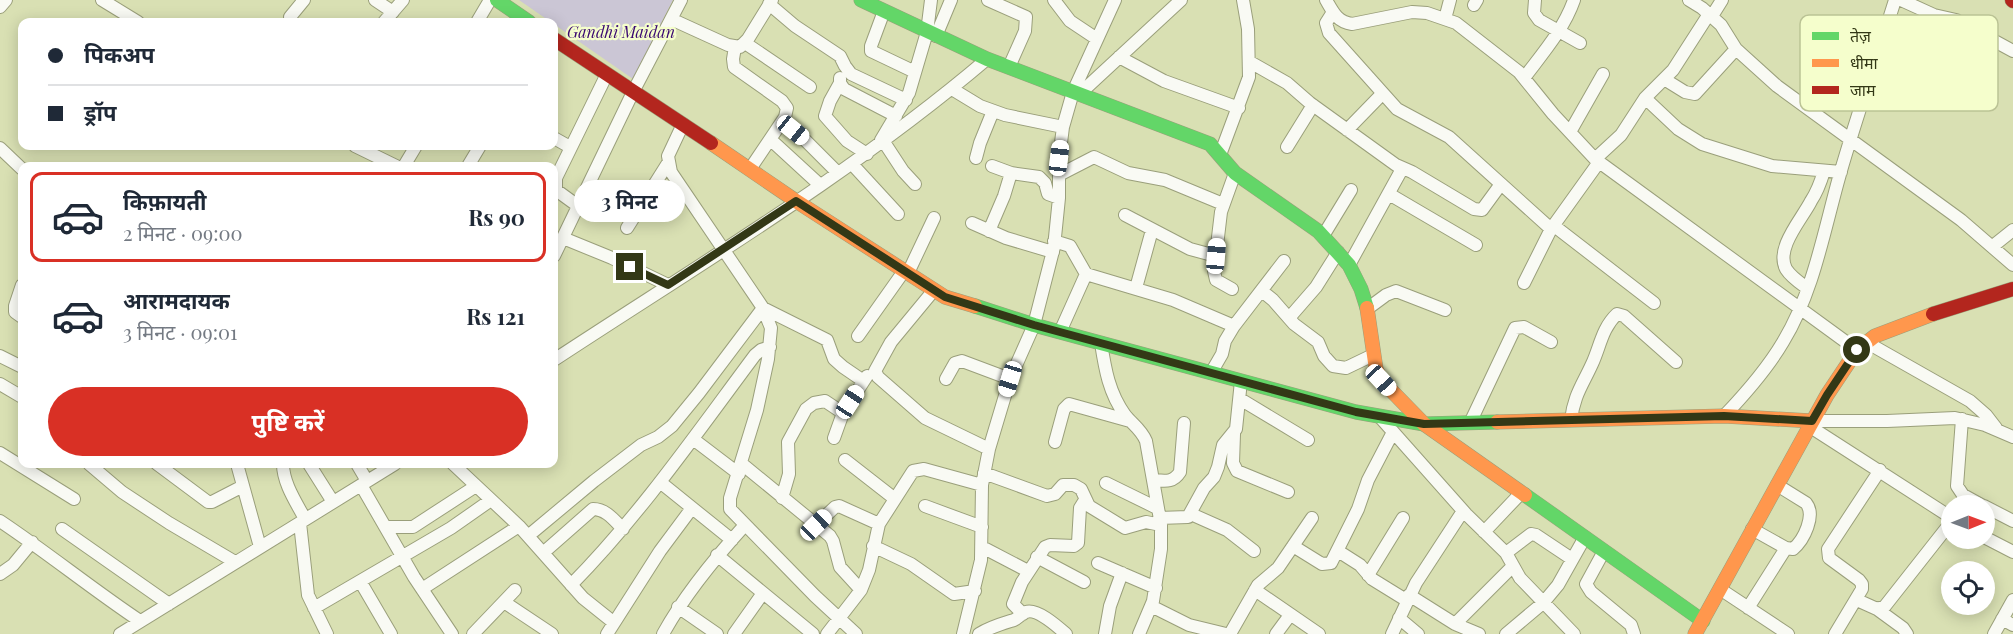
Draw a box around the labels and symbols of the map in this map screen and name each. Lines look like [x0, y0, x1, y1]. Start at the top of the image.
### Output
legend [1800, 15, 1998, 111]
park label: Gandhi Maidan [567, 21, 675, 42]
text: तेज़ [1850, 25, 1872, 46]
text: धीमा [1850, 52, 1879, 73]
text: जाम [1850, 79, 1876, 100]
car [773, 112, 813, 148]
car [1048, 139, 1070, 177]
callout: 3 मिनट [574, 180, 686, 222]
car [1205, 237, 1227, 275]
route end [616, 253, 643, 280]
route start [1843, 336, 1870, 363]
car [996, 359, 1024, 399]
car [1362, 361, 1400, 399]
car [833, 382, 867, 422]
north arrow [1941, 495, 1995, 549]
car [797, 506, 835, 544]

